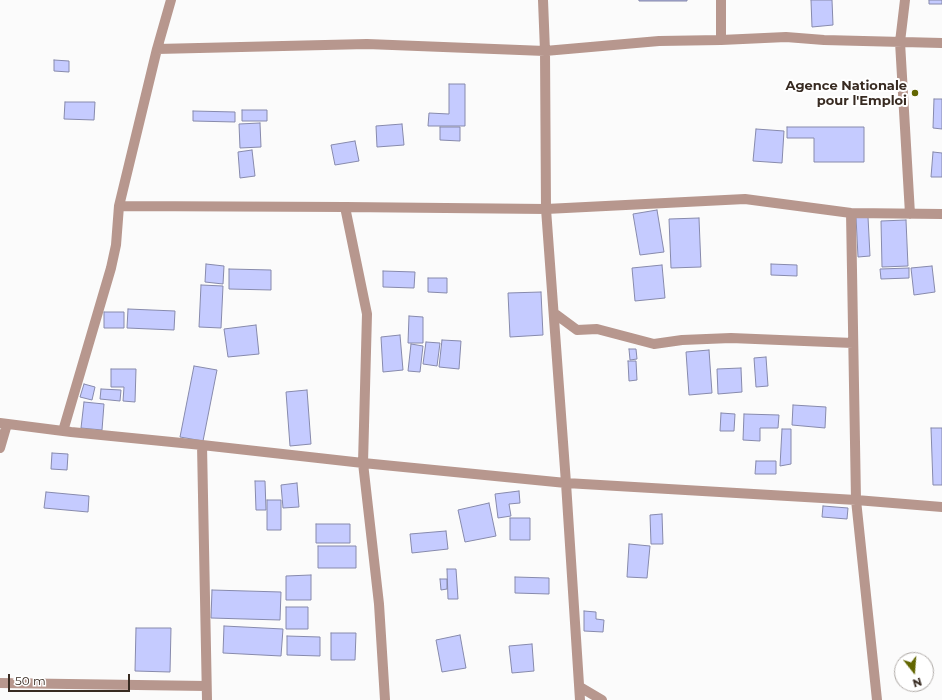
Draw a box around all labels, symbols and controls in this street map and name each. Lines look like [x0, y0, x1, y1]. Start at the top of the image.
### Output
place label: Agence Nationale pour l'Emploi [786, 78, 907, 109]
marker: Agence Nationale pour l'Emploi [910, 88, 920, 98]
north arrow [894, 652, 934, 692]
scale bar [10, 666, 132, 692]
text: 50 m [15, 673, 46, 688]
text: N [911, 675, 924, 691]

